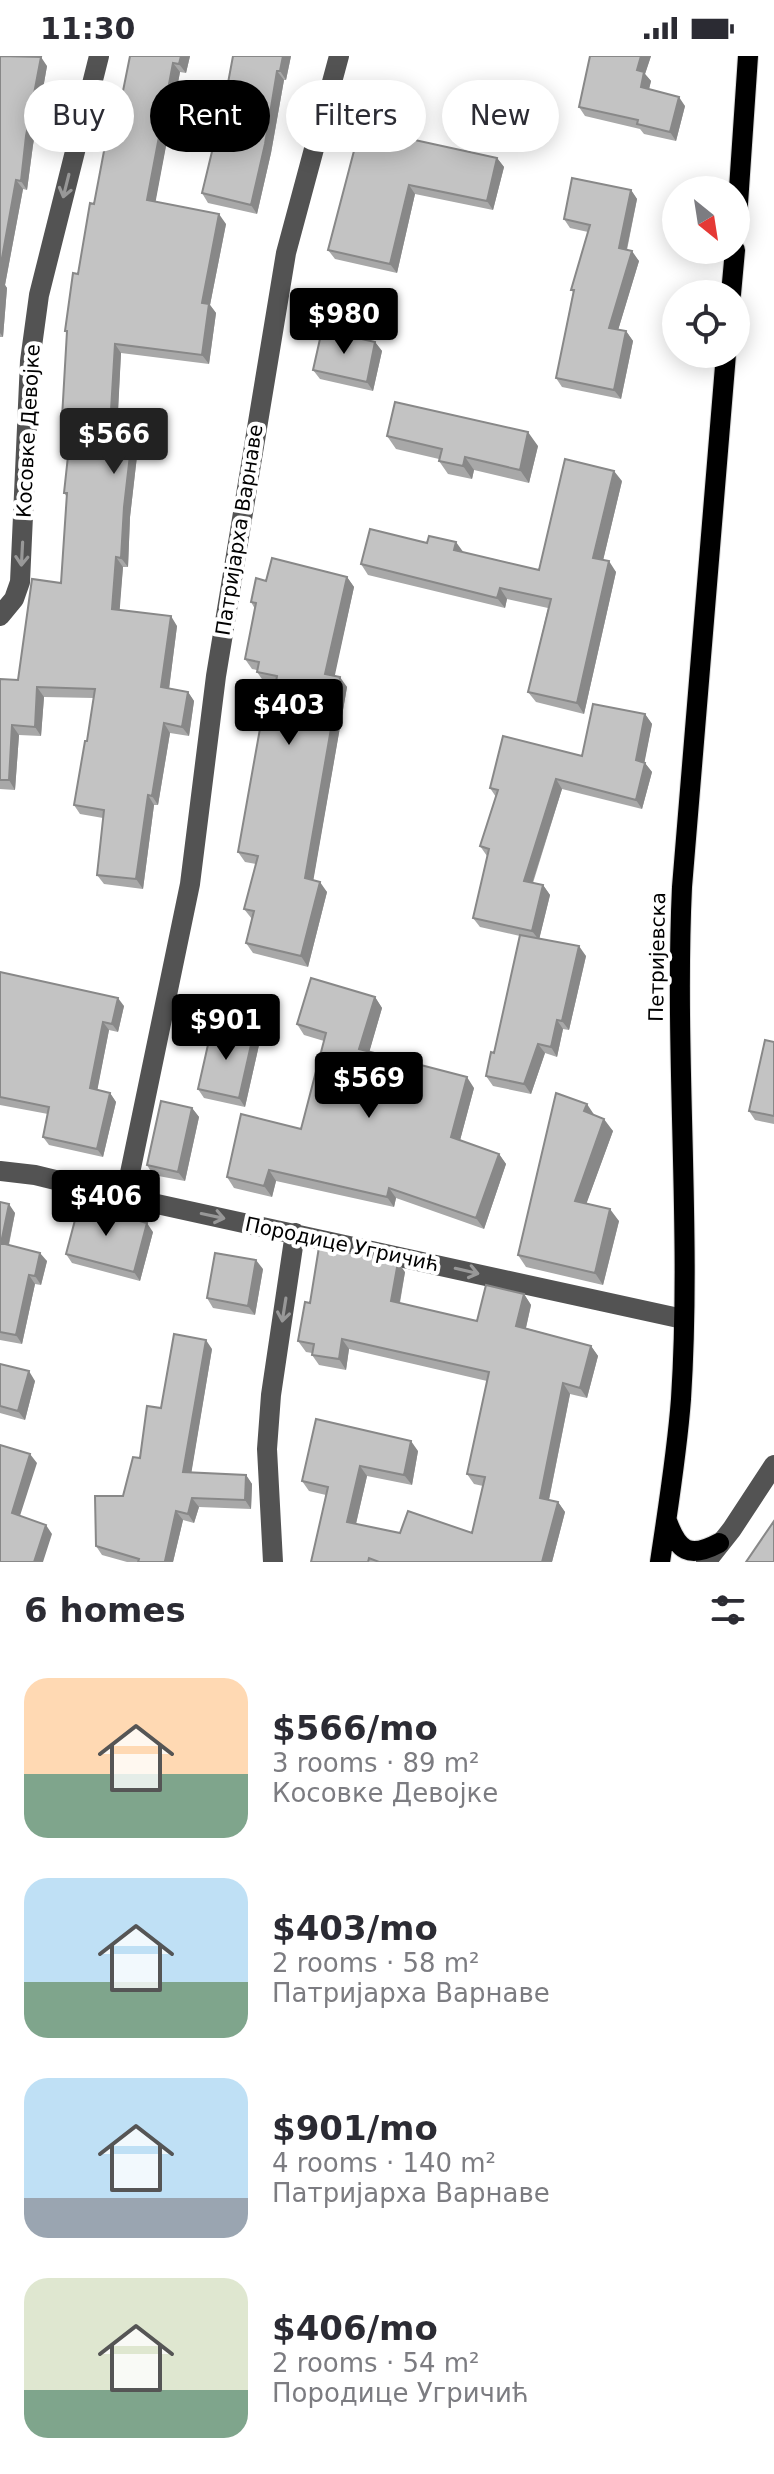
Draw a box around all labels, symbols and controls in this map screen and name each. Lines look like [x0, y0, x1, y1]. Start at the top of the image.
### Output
text: 11:30 [40, 11, 136, 46]
chip: Buy [24, 80, 134, 152]
chip: Rent [150, 80, 270, 152]
chip: Filters [286, 80, 426, 152]
chip: New [442, 80, 559, 152]
one-way arrow [58, 172, 73, 198]
north arrow [662, 176, 750, 264]
map controls [662, 176, 750, 368]
button: locate [662, 280, 750, 368]
pin: $980 [297, 288, 391, 356]
text: $980 [308, 299, 380, 329]
street label: Косовке Девојке [11, 343, 45, 519]
pin: $566 [67, 408, 161, 476]
text: $566 [78, 419, 150, 449]
street label: Патријарха Варнаве [210, 423, 268, 637]
one-way arrow [14, 540, 29, 567]
pin: $403 [242, 679, 336, 747]
text: $403 [253, 690, 325, 720]
street label: Петријевска [644, 892, 670, 1022]
pin: $901 [179, 994, 273, 1062]
text: $901 [190, 1005, 262, 1035]
pin: $569 [322, 1052, 416, 1120]
text: $569 [333, 1063, 405, 1093]
pin: $406 [59, 1170, 153, 1238]
text: $406 [70, 1181, 142, 1211]
one-way arrow [200, 1209, 225, 1224]
street label: Породице Угричић [243, 1212, 441, 1276]
one-way arrow [454, 1264, 479, 1279]
one-way arrow [276, 1297, 291, 1322]
icon: filters [706, 1588, 750, 1632]
text: 6 homes [24, 1590, 186, 1630]
text: $566/mo [272, 1708, 438, 1748]
icon: home [88, 1710, 184, 1806]
text: 3 rooms · 89 m² [272, 1748, 480, 1778]
text: Косовке Девојке [272, 1778, 498, 1808]
text: $403/mo [272, 1908, 438, 1948]
icon: home [88, 1910, 184, 2006]
text: 2 rooms · 58 m² [272, 1948, 480, 1978]
text: Патријарха Варнаве [272, 1978, 550, 2008]
text: $901/mo [272, 2108, 438, 2148]
icon: home [88, 2110, 184, 2206]
text: 4 rooms · 140 m² [272, 2148, 496, 2178]
text: Патријарха Варнаве [272, 2178, 550, 2208]
text: $406/mo [272, 2308, 438, 2348]
icon: home [88, 2310, 184, 2406]
text: 2 rooms · 54 m² [272, 2348, 480, 2378]
text: Породице Угричић [272, 2378, 529, 2408]

